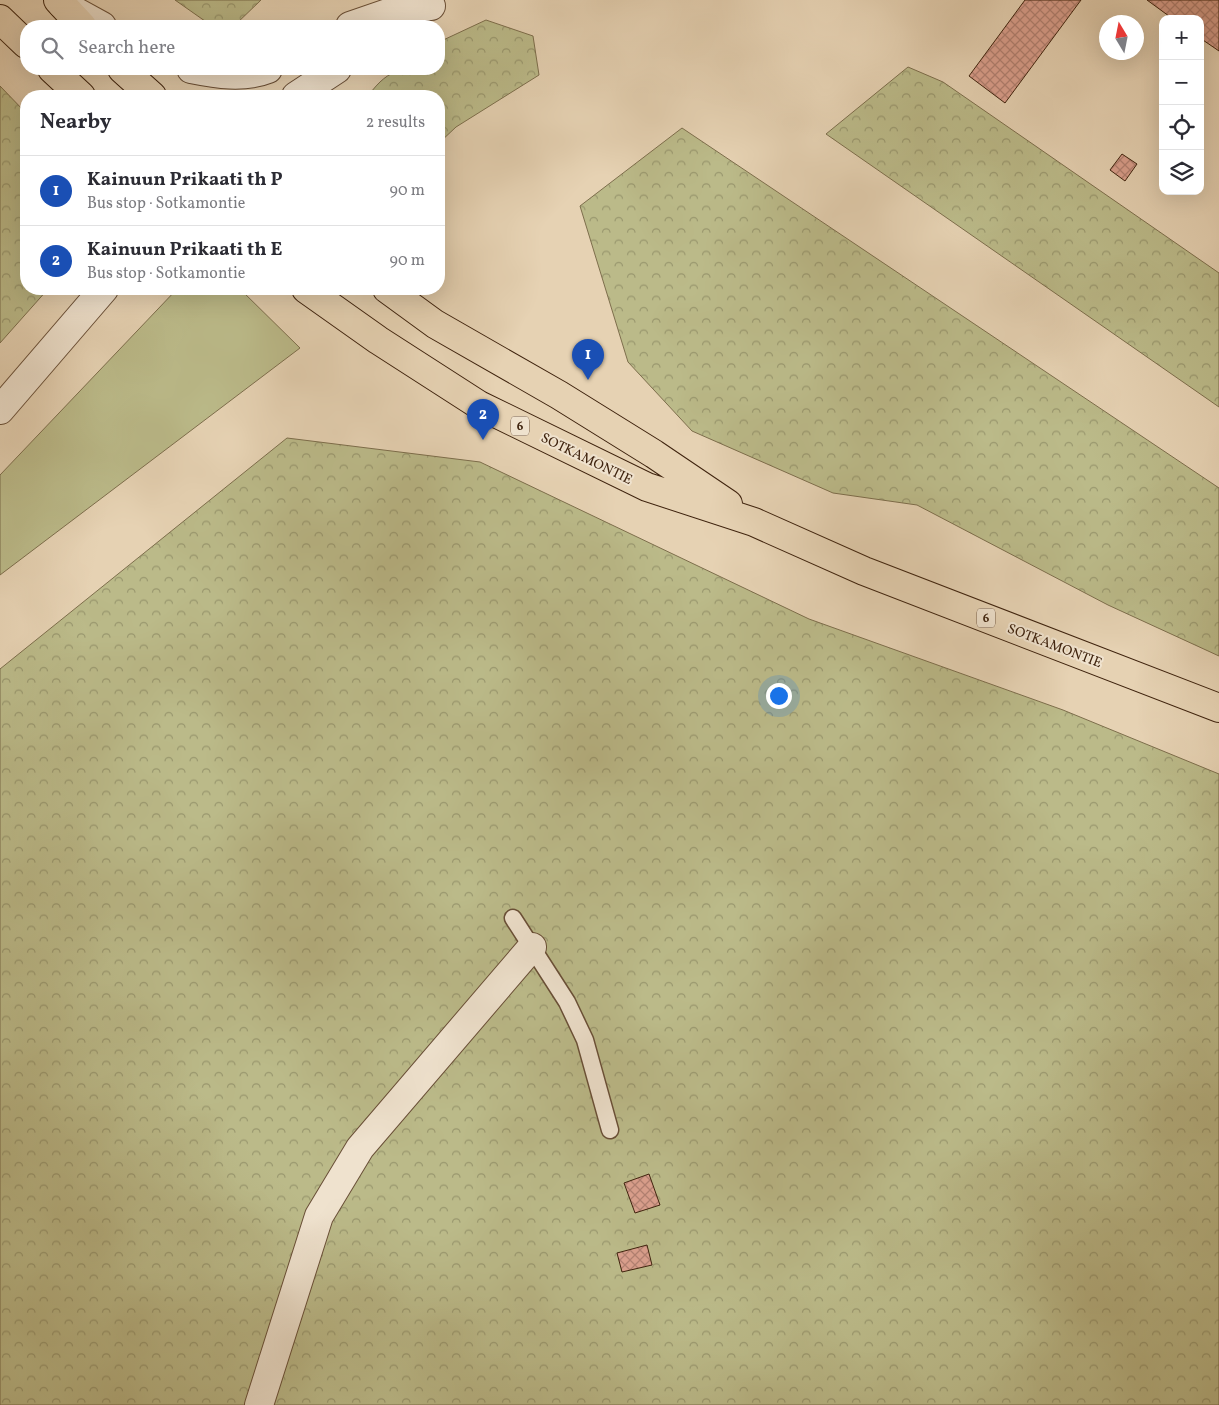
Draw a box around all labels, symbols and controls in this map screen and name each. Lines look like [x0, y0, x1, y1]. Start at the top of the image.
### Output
north arrow [1099, 15, 1144, 60]
map controls [1159, 15, 1204, 195]
button: + [1159, 15, 1204, 60]
search box [20, 20, 445, 75]
icon: search [38, 34, 66, 62]
text: Search here [78, 35, 175, 61]
button: − [1159, 60, 1204, 105]
button: locate [1159, 105, 1204, 150]
text: Nearby [40, 108, 111, 137]
text: 2 results [366, 112, 425, 134]
button: layers [1159, 150, 1204, 195]
text: Kainuun Prikaati th P [87, 167, 283, 193]
text: 1 [53, 180, 59, 202]
text: 90 m [389, 180, 425, 202]
text: Bus stop · Sotkamontie [87, 193, 245, 215]
text: Kainuun Prikaati th E [87, 237, 282, 263]
text: 2 [52, 250, 60, 272]
text: 90 m [389, 250, 425, 272]
text: Bus stop · Sotkamontie [87, 263, 245, 285]
pin: 1 [572, 339, 604, 380]
pin: 2 [467, 399, 499, 440]
road number: 6 [511, 416, 529, 436]
street label: SOTKAMONTIE [537, 429, 635, 490]
road number: 6 [977, 608, 995, 628]
street label: SOTKAMONTIE [1004, 620, 1104, 673]
your location [766, 683, 792, 709]

